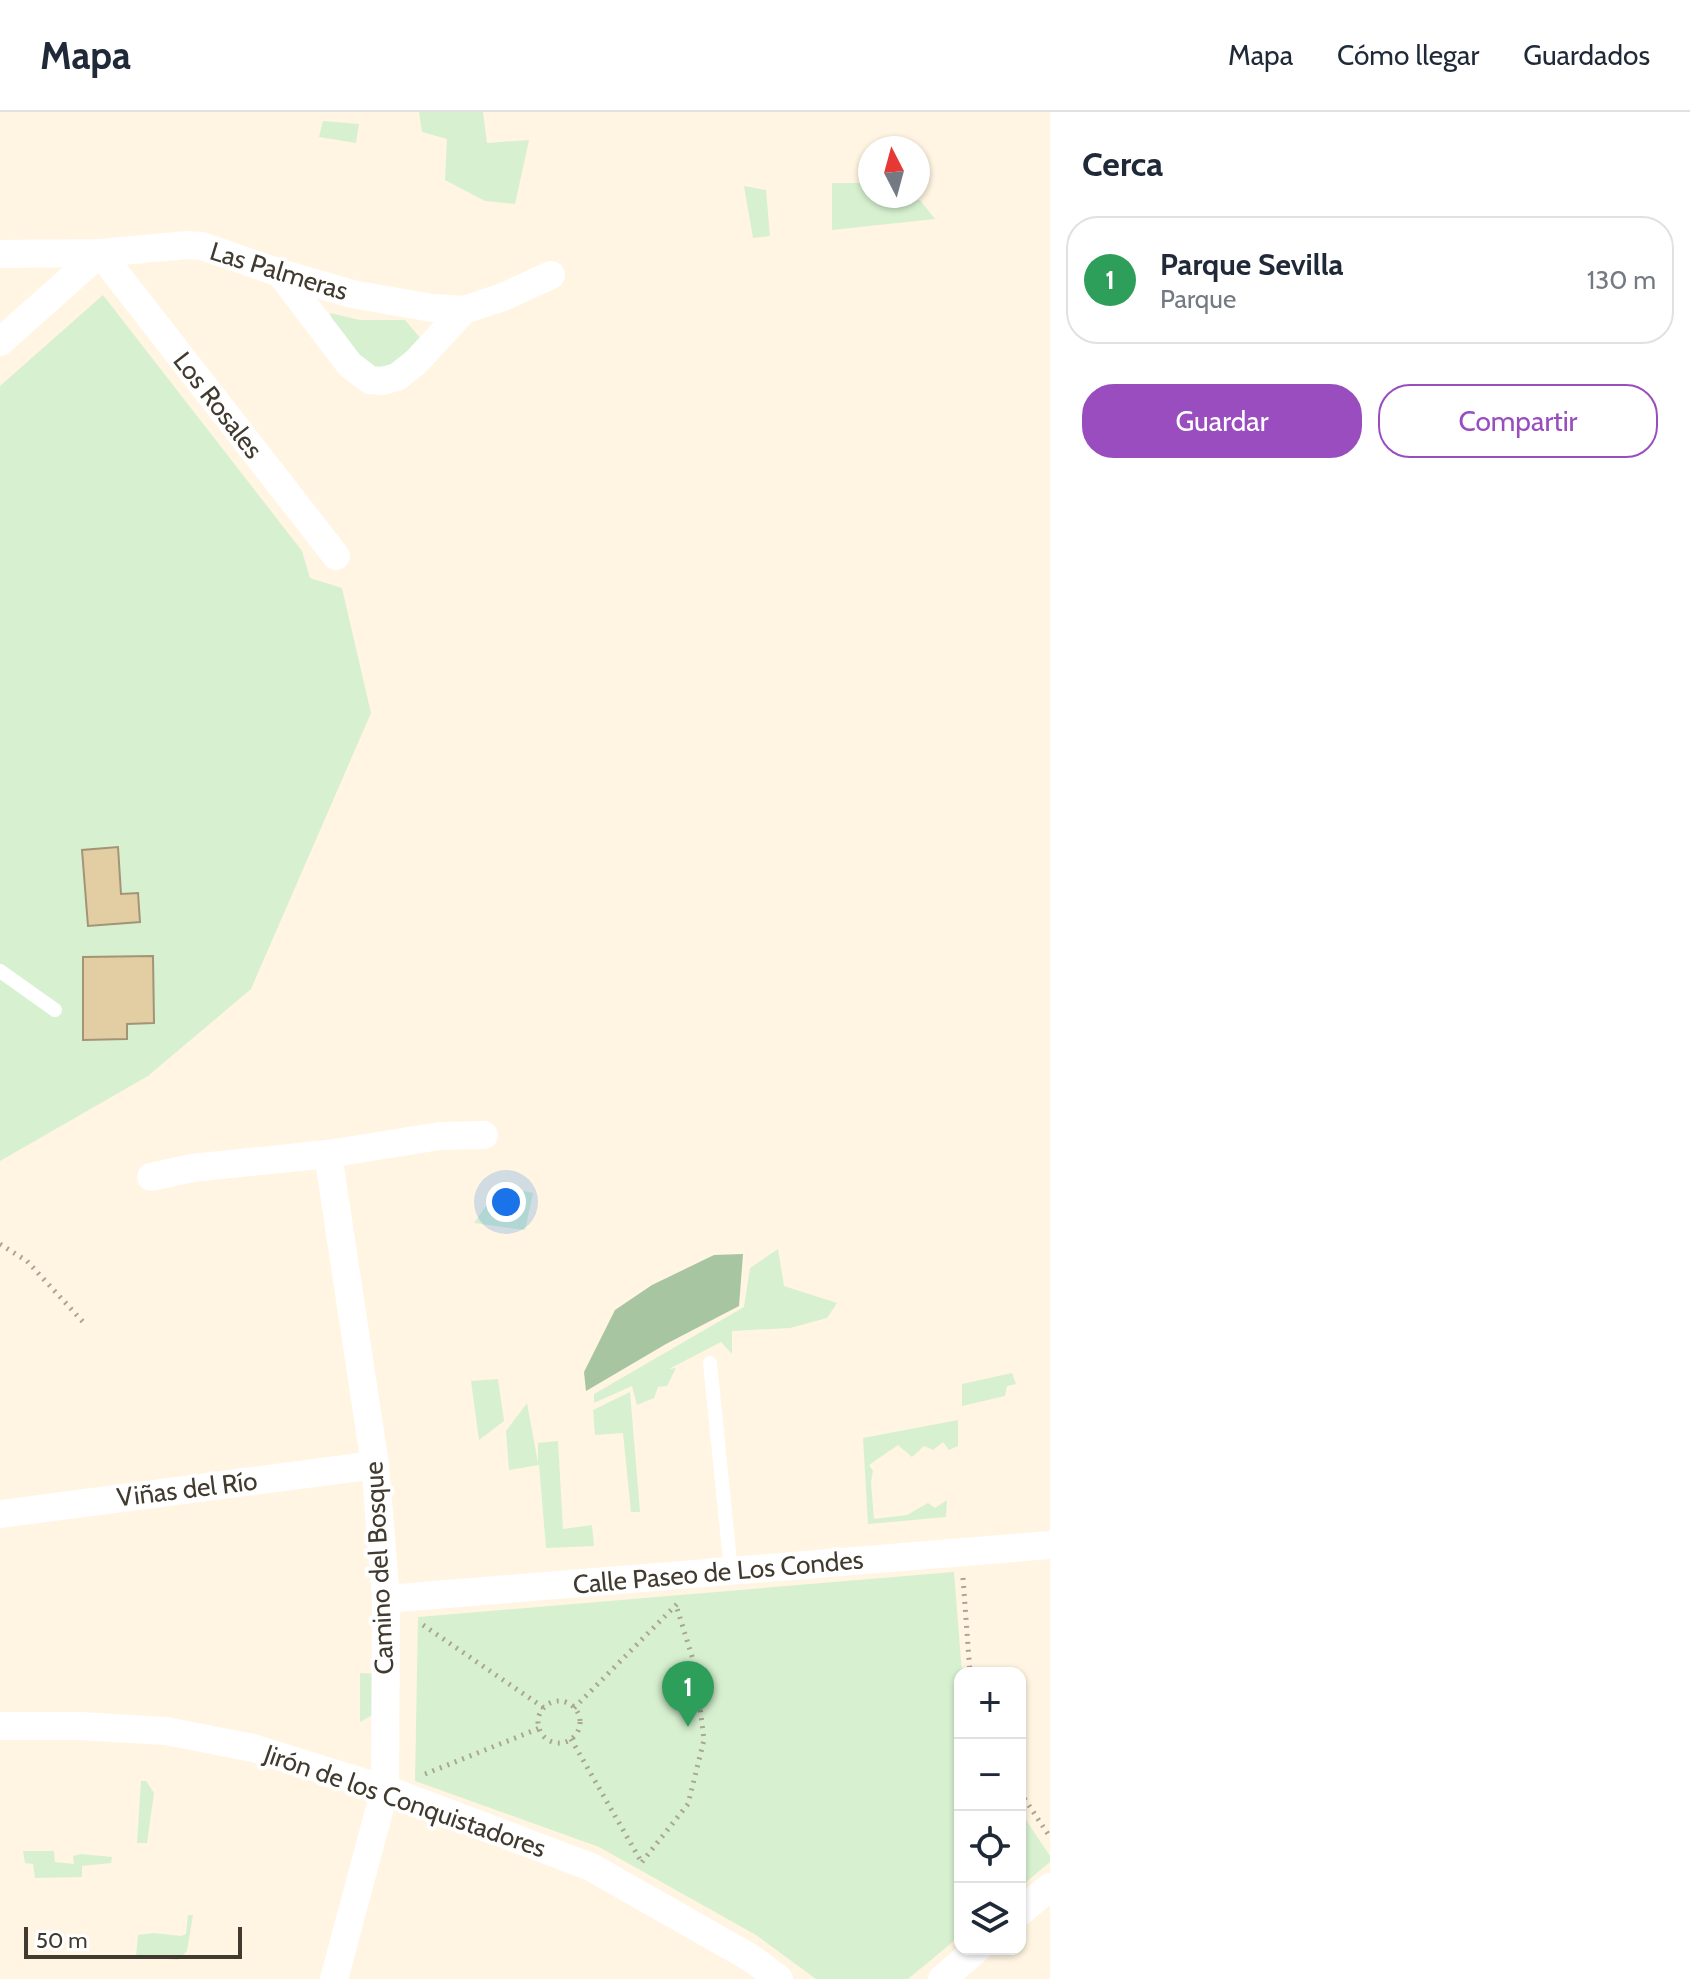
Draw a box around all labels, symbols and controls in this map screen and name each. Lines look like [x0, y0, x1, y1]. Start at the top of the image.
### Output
text: Mapa [40, 32, 131, 79]
text: Mapa [1228, 38, 1293, 72]
text: Cómo llegar [1337, 38, 1479, 72]
text: Guardados [1523, 38, 1650, 72]
north arrow [858, 136, 930, 208]
text: Cerca [1082, 143, 1163, 185]
street label: Las Palmeras [206, 235, 352, 307]
text: Parque Sevilla [1160, 246, 1343, 283]
text: 1 [1105, 264, 1115, 296]
text: 130 m [1587, 264, 1656, 296]
text: Parque [1160, 283, 1236, 315]
street label: Los Rosales [166, 345, 270, 465]
button: Guardar [1082, 384, 1362, 458]
button: Compartir [1378, 384, 1658, 458]
your location [486, 1182, 526, 1222]
street label: Camino del Bosque [357, 1461, 401, 1675]
street label: Viñas del Río [115, 1465, 259, 1513]
street label: Calle Paseo de Los Condes [572, 1543, 865, 1601]
pin: 1 [662, 1661, 714, 1727]
map controls [954, 1667, 1026, 1955]
button: + [954, 1667, 1026, 1739]
street label: Jirón de los Conquistadores [259, 1737, 550, 1864]
button: − [954, 1739, 1026, 1811]
button: locate [954, 1811, 1026, 1883]
button: layers [954, 1883, 1026, 1955]
scale bar [24, 1923, 242, 1959]
text: 50 m [36, 1927, 88, 1954]

